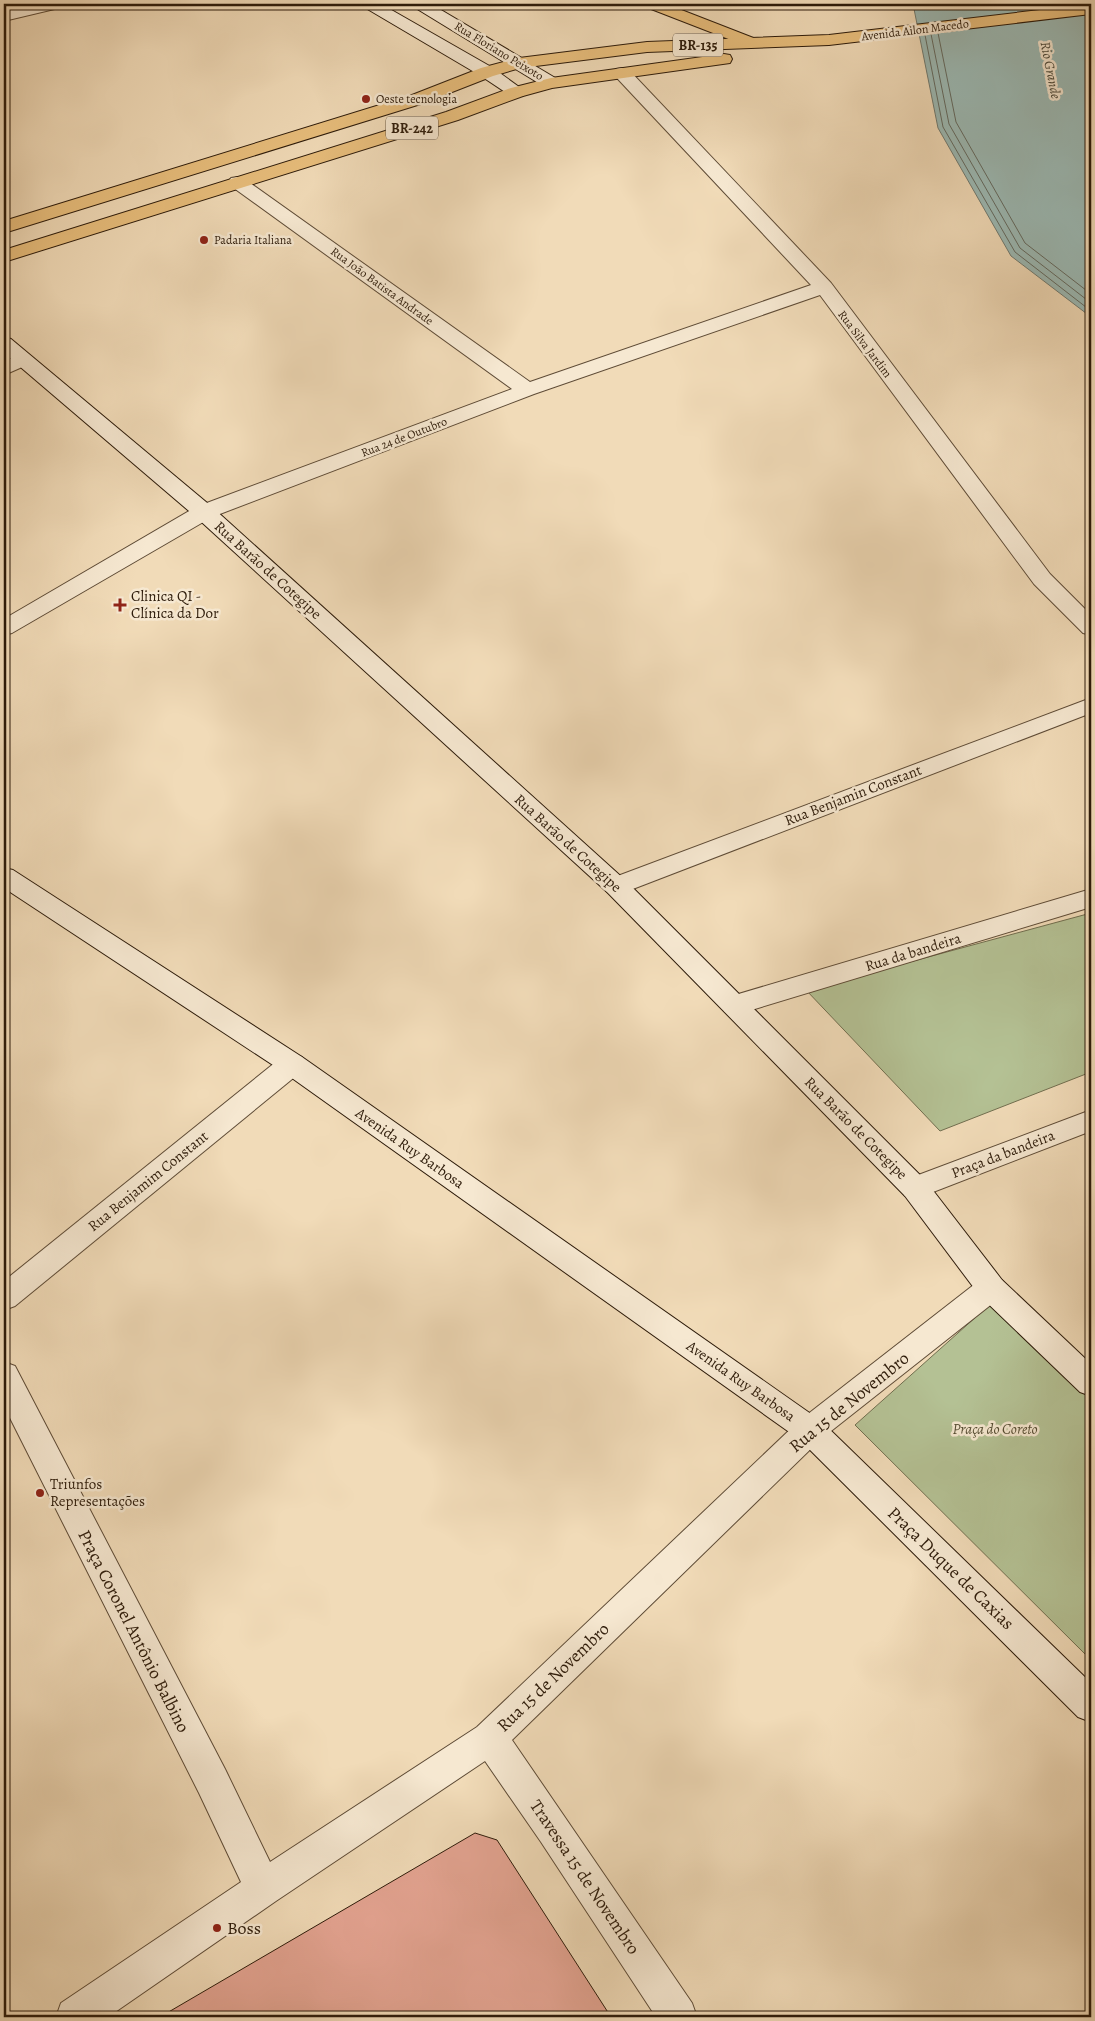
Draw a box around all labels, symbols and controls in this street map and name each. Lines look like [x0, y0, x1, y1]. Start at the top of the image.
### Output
street label: Avenida Ailon Macedo [859, 15, 970, 45]
street label: Rua Floriano Peixoto [452, 18, 547, 84]
road number: BR-135 [673, 34, 723, 56]
water label: Rio Grande [1036, 40, 1065, 100]
place label: Oeste tecnologia [376, 91, 457, 107]
marker: Oeste tecnologia [360, 93, 372, 105]
road number: BR-242 [386, 116, 438, 140]
place label: Padaria Italiana [214, 232, 292, 248]
marker: Padaria Italiana [198, 234, 210, 246]
street label: Rua João Batista Andrade [327, 243, 437, 329]
street label: Rua Silva Jardim [834, 307, 896, 381]
street label: Rua 24 de Outubro [359, 413, 449, 461]
street label: Rua Barão de Cotegipe [210, 516, 326, 624]
place label: Clinica QI - Clínica da Dor [131, 586, 219, 623]
marker: Clinica QI - Clínica da Dor [113, 598, 127, 612]
street label: Rua Benjamin Constant [782, 760, 924, 830]
street label: Rua Barão de Cotegipe [510, 789, 626, 897]
street label: Rua da bandeira [863, 928, 963, 976]
street label: Rua Barão de Cotegipe [800, 1072, 912, 1184]
street label: Avenida Ruy Barbosa [351, 1102, 468, 1193]
street label: Praça da bandeira [948, 1125, 1058, 1183]
street label: Rua Benjamim Constant [84, 1126, 212, 1236]
street label: Avenida Ruy Barbosa [682, 1335, 799, 1426]
street label: Rua 15 de Novembro [784, 1346, 914, 1458]
park label: Praça do Coreto [952, 1419, 1038, 1439]
place label: Triunfos Representações [50, 1474, 145, 1511]
marker: Triunfos Representações [34, 1487, 46, 1499]
street label: Praça Duque de Caxias [882, 1501, 1020, 1635]
street label: Praça Coronel Antônio Balbino [72, 1525, 196, 1737]
street label: Rua 15 de Novembro [492, 1617, 614, 1737]
street label: Travessa 15 de Novembro [524, 1795, 646, 1959]
place label: Boss [227, 1916, 261, 1940]
marker: Boss [211, 1922, 223, 1934]

